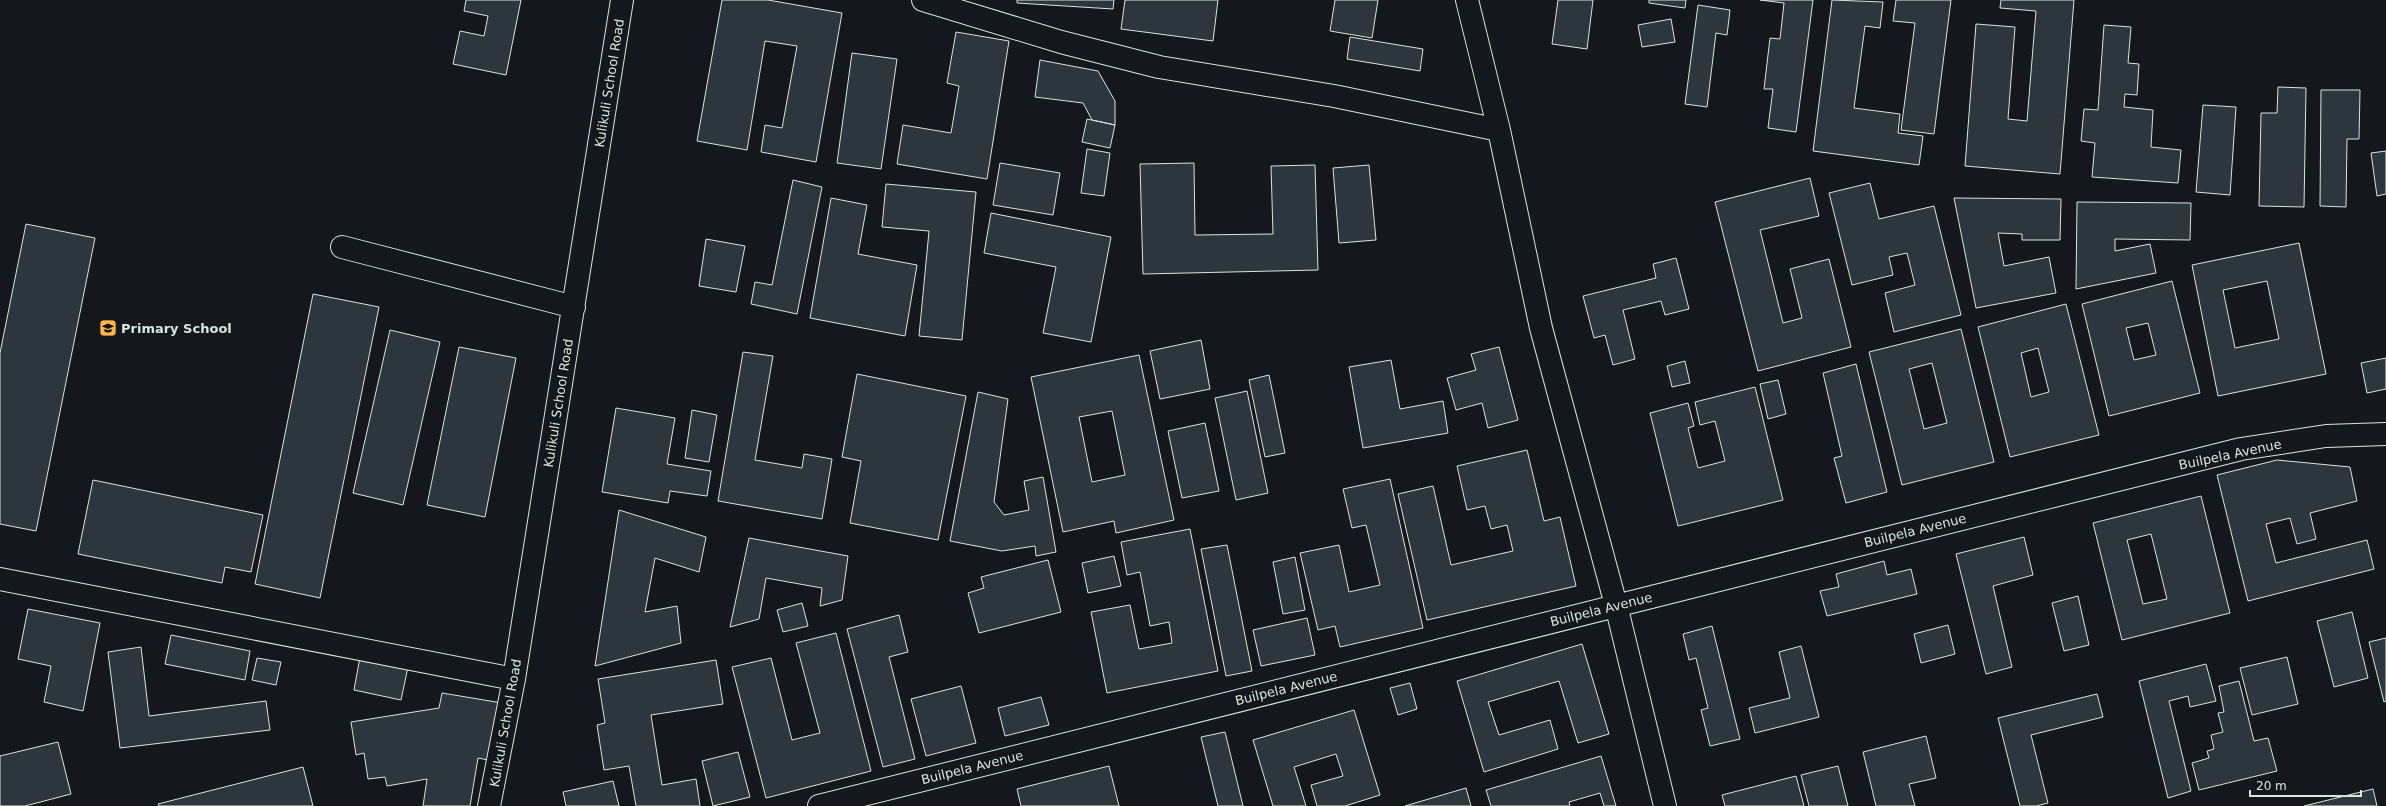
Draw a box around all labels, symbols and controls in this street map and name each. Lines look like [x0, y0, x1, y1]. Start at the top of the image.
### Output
street label: Kulikuli School Road [592, 18, 627, 148]
school or university icon: Primary School [98, 318, 118, 338]
place label: Primary School [121, 321, 232, 336]
street label: Kulikuli School Road [541, 338, 576, 468]
street label: Builpela Avenue [2177, 436, 2283, 473]
street label: Builpela Avenue [1863, 511, 1968, 550]
street label: Builpela Avenue [1549, 590, 1654, 629]
street label: Kulikuli School Road [487, 658, 524, 788]
street label: Builpela Avenue [1234, 669, 1339, 708]
street label: Builpela Avenue [920, 748, 1025, 787]
scale bar [2250, 772, 2361, 798]
text: 20 m [2256, 779, 2287, 793]

